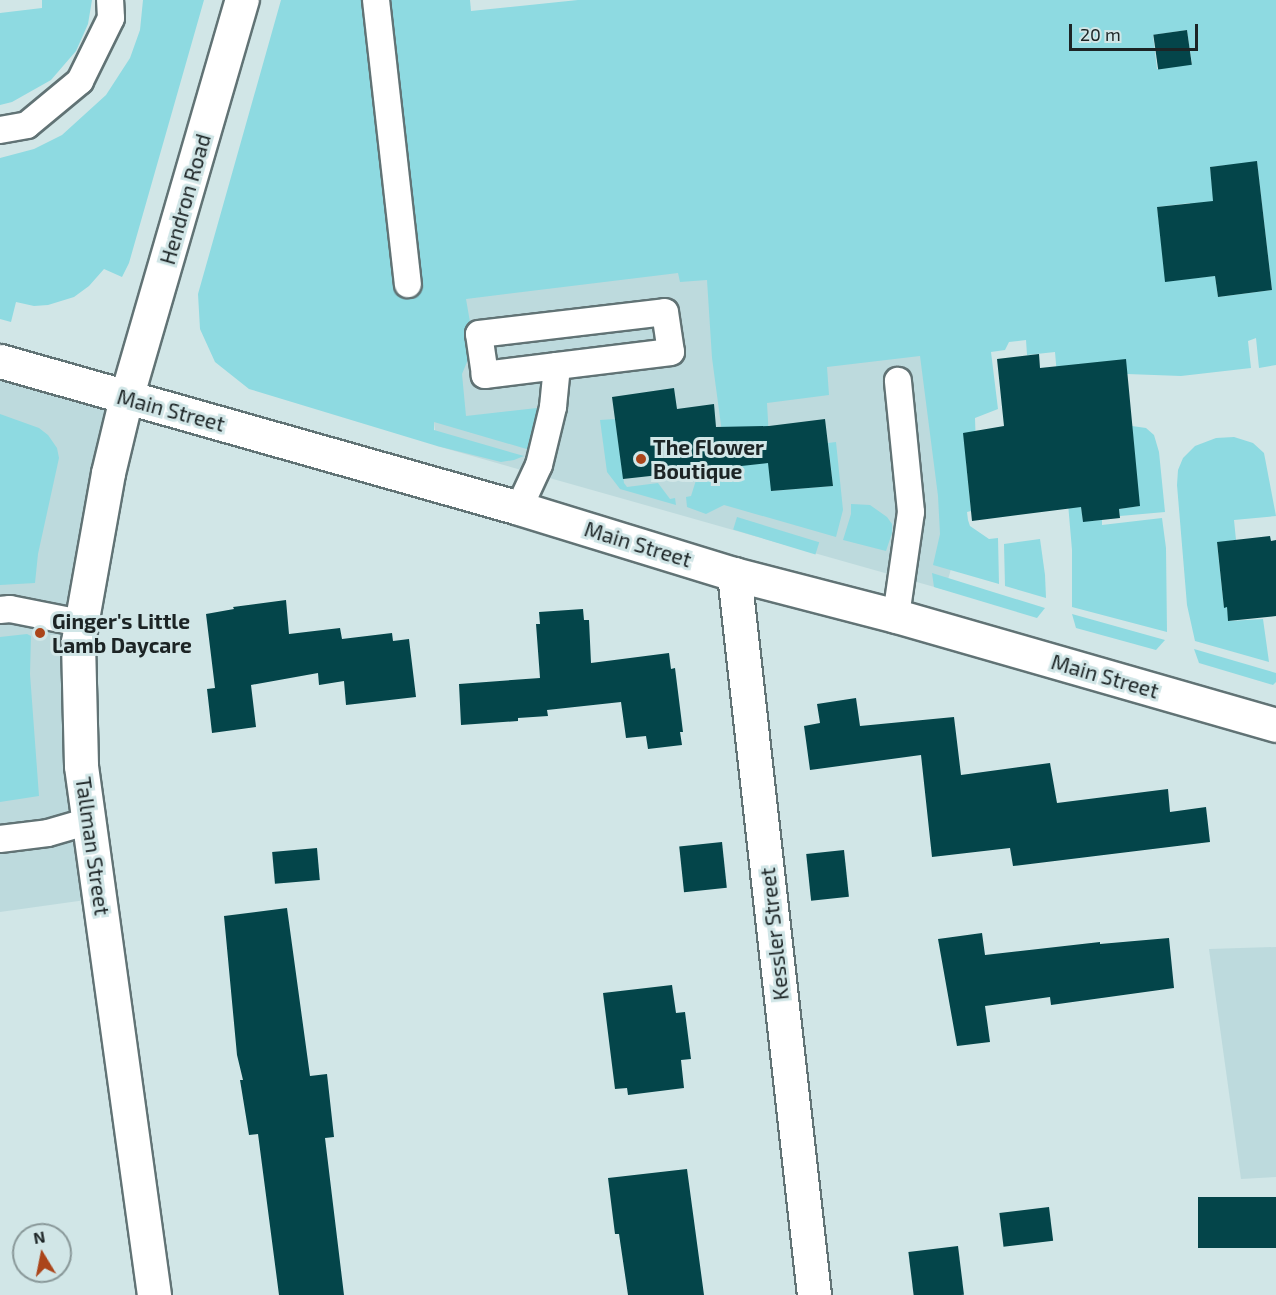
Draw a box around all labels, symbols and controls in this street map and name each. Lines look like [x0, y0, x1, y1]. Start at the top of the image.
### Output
scale bar [1072, 12, 1201, 50]
text: 20 m [1080, 23, 1121, 45]
street label: Hendron Road [154, 131, 216, 267]
street label: Main Street [114, 384, 228, 436]
place label: The Flower Boutique [653, 434, 764, 484]
marker: The Flower Boutique [634, 452, 648, 466]
street label: Main Street [582, 516, 694, 572]
place label: Ginger's Little Lamb Daycare [52, 608, 192, 658]
marker: Ginger's Little Lamb Daycare [33, 626, 47, 640]
street label: Main Street [1048, 649, 1162, 703]
street label: Tallman Street [71, 775, 115, 917]
street label: Kessler Street [754, 866, 794, 1002]
north arrow [12, 1223, 72, 1283]
text: N [32, 1226, 46, 1247]

